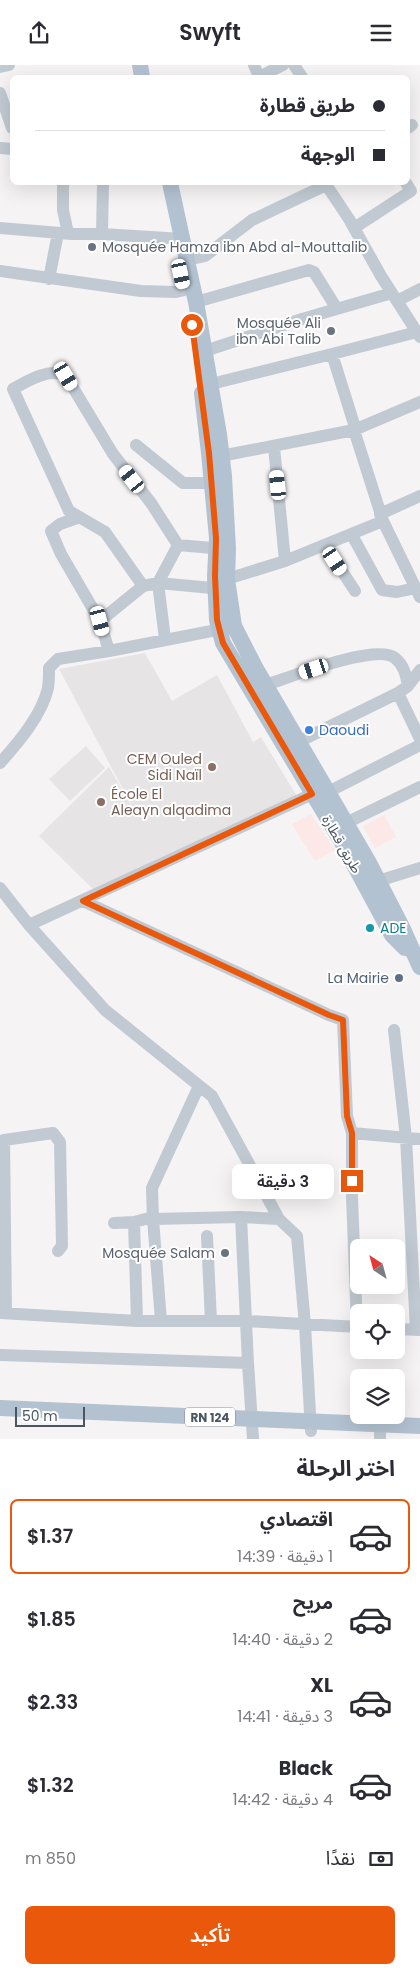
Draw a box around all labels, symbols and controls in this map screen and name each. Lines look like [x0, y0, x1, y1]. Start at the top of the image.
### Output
text: Swyft [179, 17, 241, 48]
icon: share [25, 19, 53, 47]
icon: menu [367, 19, 395, 47]
text: طريق قطارة [260, 92, 355, 119]
text: الوجهة [301, 141, 355, 168]
place label: Mosquée Hamza ibn Abd al-Mouttalib [102, 237, 367, 257]
marker: Mosquée Hamza ibn Abd al-Mouttalib [86, 241, 98, 253]
car [170, 258, 191, 290]
place label: Mosquée Ali ibn Abi Talib [236, 313, 321, 349]
route start [181, 314, 203, 336]
marker: Mosquée Ali ibn Abi Talib [325, 325, 337, 337]
car [51, 359, 80, 393]
car [116, 463, 147, 495]
car [268, 469, 287, 501]
car [320, 544, 349, 578]
car [88, 605, 111, 637]
car [297, 657, 330, 681]
place label: Daoudi [319, 720, 369, 740]
marker: Daoudi [303, 724, 315, 736]
place label: CEM Ouled Sidi Naïl [127, 749, 202, 785]
marker: CEM Ouled Sidi Naïl [206, 761, 218, 773]
place label: École El Aleayn alqadima [111, 784, 231, 820]
marker: École El Aleayn alqadima [95, 796, 107, 808]
street label: طريق قطارة [317, 811, 367, 877]
place label: ADE [380, 918, 407, 938]
marker: ADE [364, 922, 376, 934]
place label: La Mairie [327, 968, 389, 988]
marker: La Mairie [393, 972, 405, 984]
callout: 3 دقيقة [232, 1163, 334, 1199]
text: 3 دقيقة [257, 1170, 309, 1193]
route end [341, 1170, 363, 1192]
north arrow [350, 1239, 405, 1294]
map controls [350, 1239, 405, 1424]
place label: Mosquée Salam [102, 1243, 215, 1263]
marker: Mosquée Salam [219, 1247, 231, 1259]
button: locate [350, 1304, 405, 1359]
button: layers [350, 1369, 405, 1424]
scale bar [15, 1404, 85, 1427]
text: 50 m [22, 1406, 58, 1426]
road number: RN 124 [185, 1407, 235, 1426]
text: اختر الرحلة [296, 1453, 395, 1484]
text: اقتصادي [260, 1506, 333, 1533]
icon: car [348, 1514, 393, 1559]
text: $1.37 [27, 1523, 73, 1550]
text: 1 دقيقة · 14:39 [237, 1545, 333, 1568]
text: مريح [293, 1589, 333, 1616]
icon: car [348, 1597, 393, 1642]
text: $1.85 [27, 1606, 76, 1633]
text: 2 دقيقة · 14:40 [232, 1628, 333, 1651]
text: XL [310, 1672, 333, 1699]
icon: car [348, 1680, 393, 1725]
text: $2.33 [27, 1689, 78, 1716]
text: 3 دقيقة · 14:41 [237, 1705, 333, 1728]
text: Black [279, 1755, 333, 1782]
icon: car [348, 1763, 393, 1808]
text: $1.32 [27, 1772, 74, 1799]
text: 4 دقيقة · 14:42 [232, 1788, 333, 1811]
text: نقدًا [326, 1845, 355, 1872]
icon: cash [367, 1845, 395, 1873]
text: 850 m [25, 1847, 76, 1870]
button: تأكيد [25, 1906, 395, 1964]

